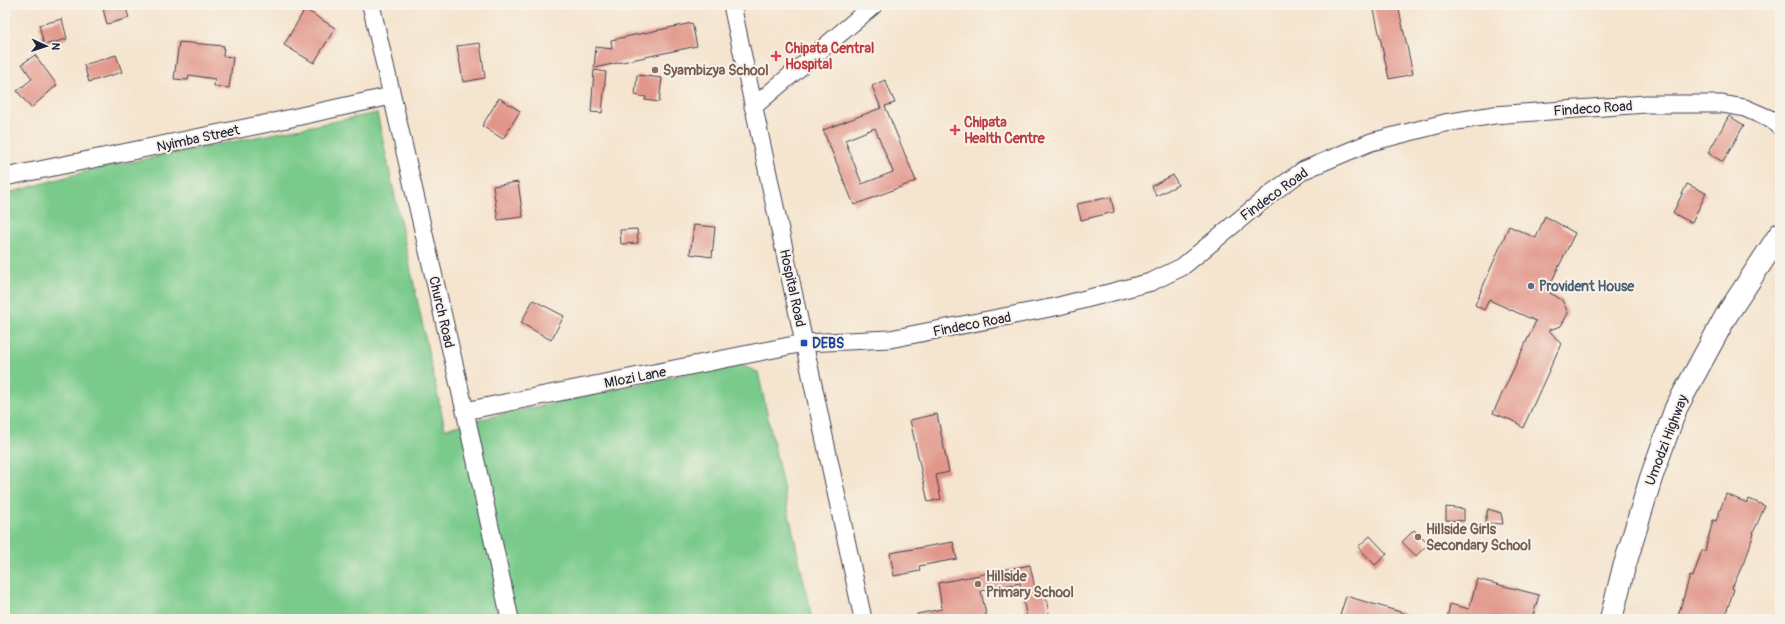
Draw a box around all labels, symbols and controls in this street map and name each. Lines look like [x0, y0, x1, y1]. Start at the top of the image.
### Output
north arrow [26, 26, 66, 66]
place label: Chipata Central Hospital [785, 40, 874, 73]
text: N [49, 42, 62, 51]
marker: Chipata Central Hospital [770, 50, 782, 62]
place label: Syambizya School [663, 62, 768, 79]
marker: Syambizya School [650, 65, 660, 75]
street label: Findeco Road [1553, 97, 1633, 120]
place label: Chipata Health Centre [964, 114, 1046, 147]
street label: Nyimba Street [155, 121, 242, 156]
marker: Chipata Health Centre [949, 124, 961, 136]
street label: Findeco Road [1237, 164, 1311, 225]
street label: Hospital Road [776, 248, 809, 329]
street label: Church Road [425, 275, 458, 350]
place label: Provident House [1539, 278, 1635, 295]
marker: Provident House [1526, 281, 1536, 291]
street label: Findeco Road [932, 309, 1013, 340]
place label: DEBS [812, 335, 844, 352]
marker: DEBS [799, 338, 809, 348]
street label: Mlozi Lane [603, 363, 668, 392]
street label: Umodzi Highway [1641, 392, 1692, 488]
place label: Hillside Girls Secondary School [1426, 521, 1531, 554]
marker: Hillside Girls Secondary School [1413, 532, 1423, 542]
place label: Hillside Primary School [986, 568, 1074, 601]
marker: Hillside Primary School [973, 579, 983, 589]

